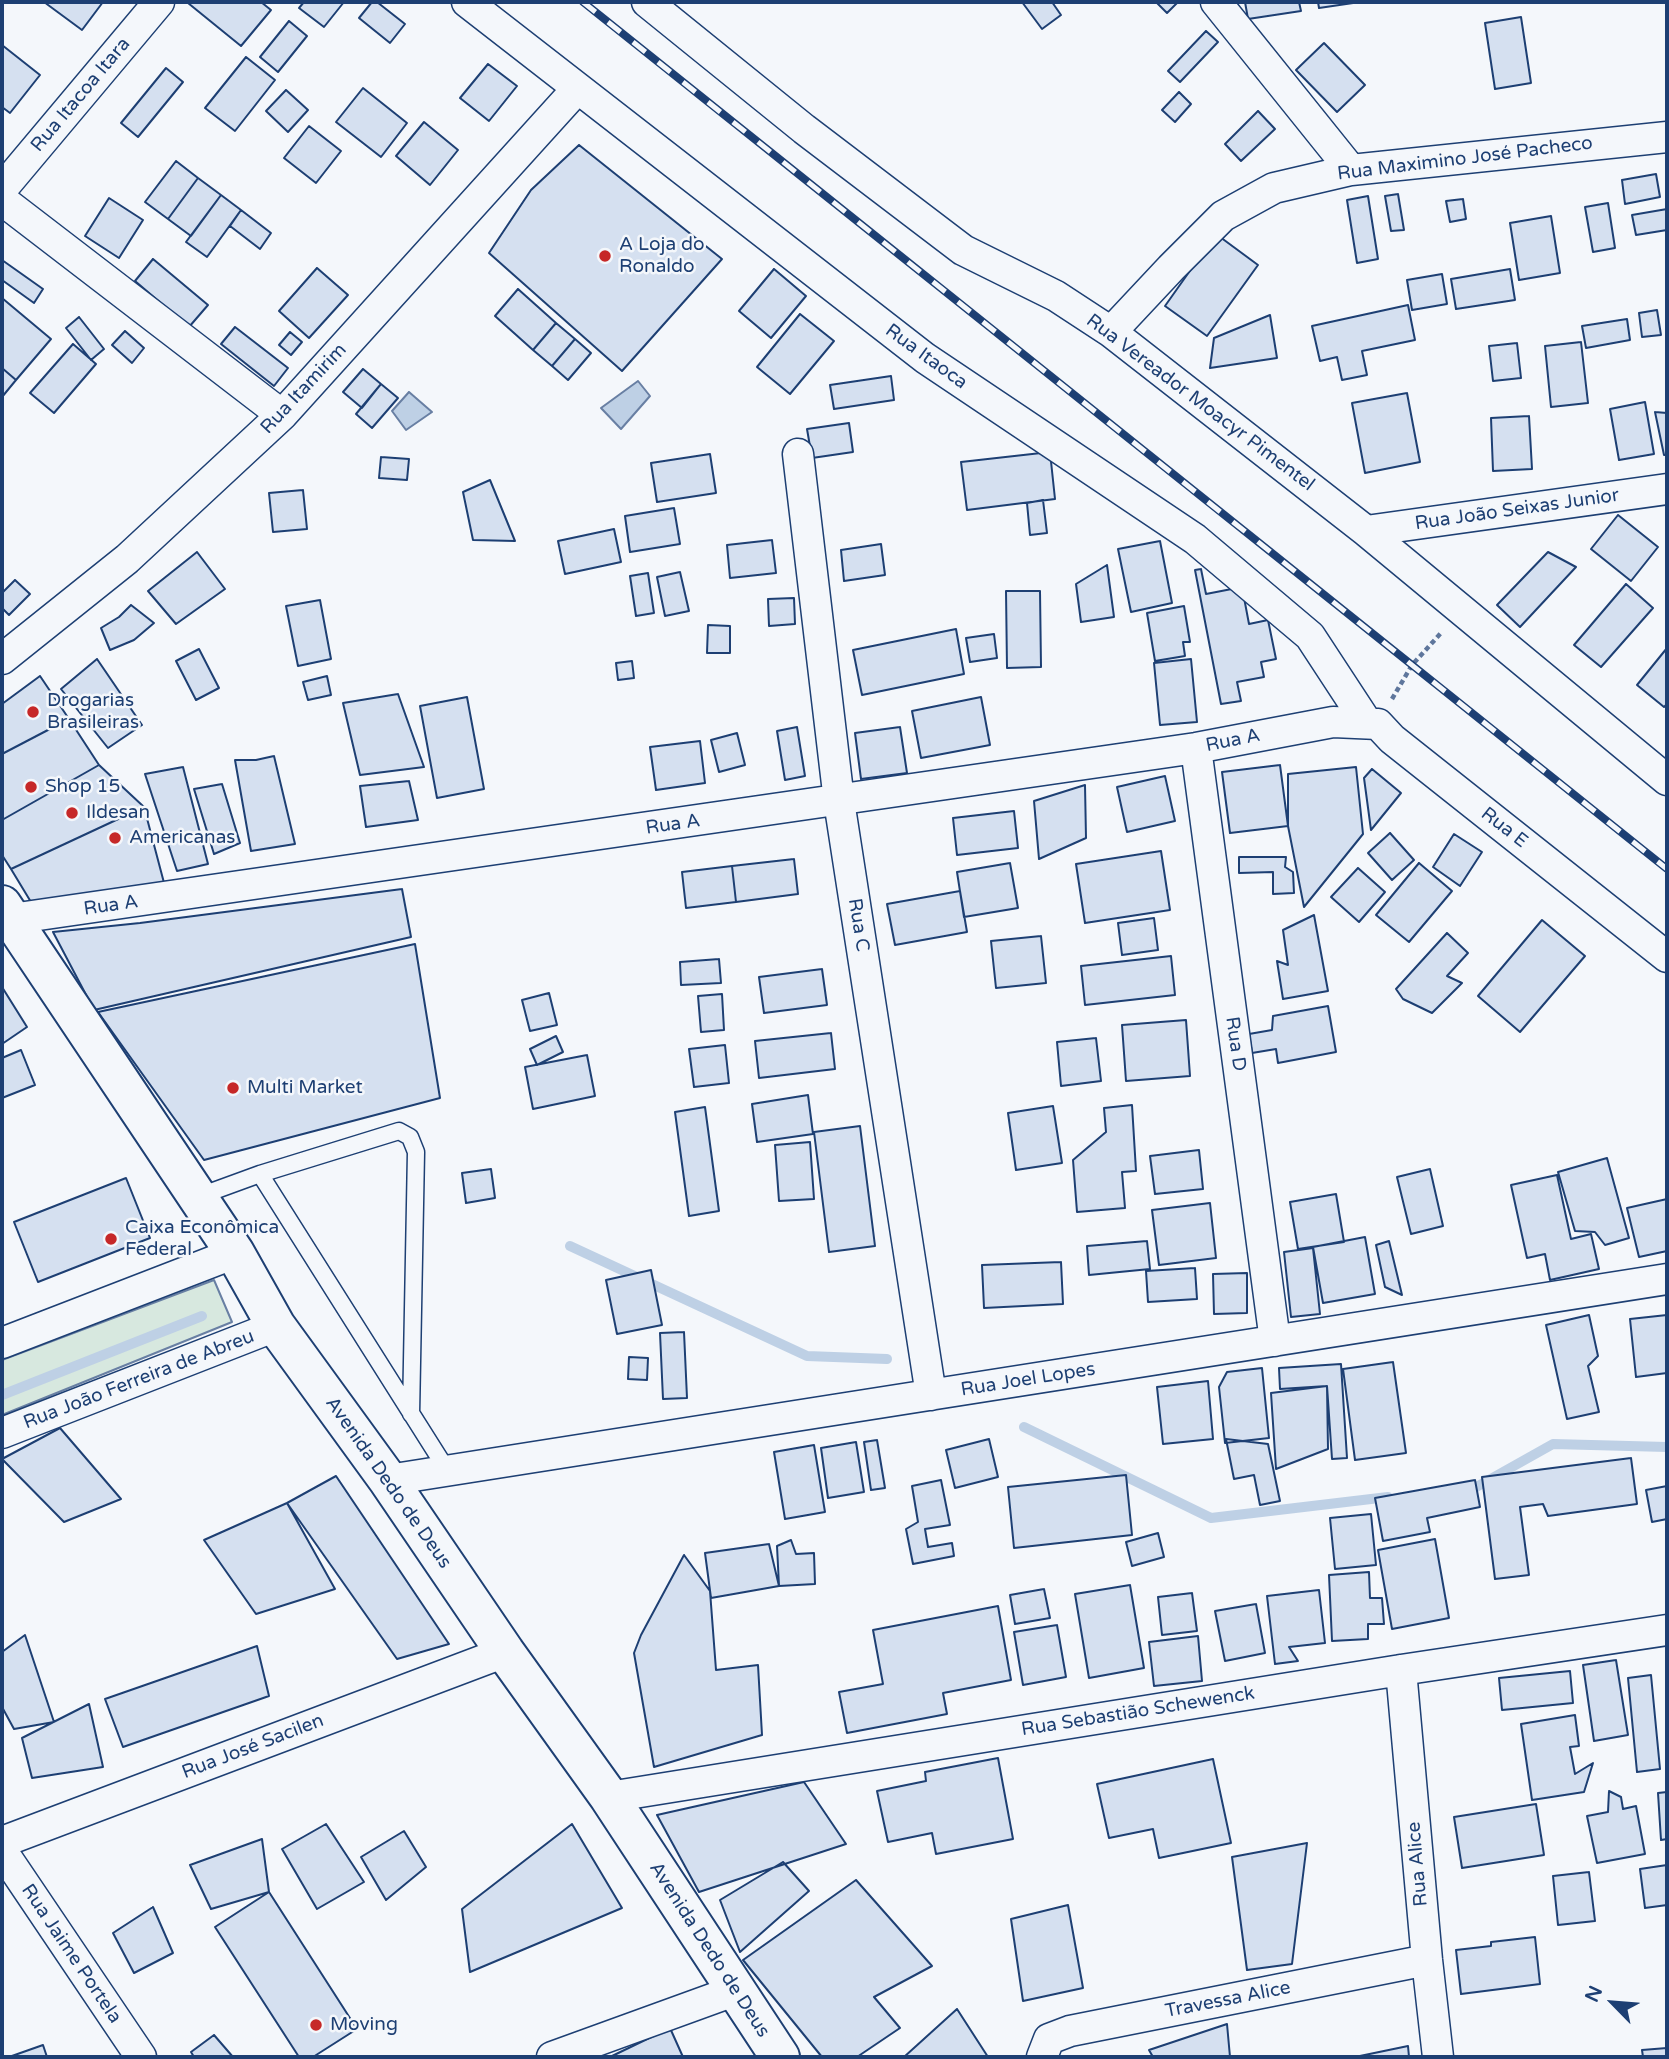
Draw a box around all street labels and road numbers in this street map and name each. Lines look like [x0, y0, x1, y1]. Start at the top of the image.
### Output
street label: Rua Itacoa Itara [27, 33, 135, 157]
street label: Rua Maximino José Pacheco [1336, 132, 1594, 186]
street label: Rua Vereador Moacyr Pimentel [1081, 310, 1319, 496]
street label: Rua Itaoca [880, 320, 972, 394]
street label: Rua Itamirim [256, 339, 352, 439]
street label: Rua João Seixas Junior [1413, 484, 1621, 536]
street label: Rua A [1204, 725, 1262, 757]
street label: Rua E [1476, 803, 1532, 853]
street label: Rua A [644, 810, 702, 840]
street label: Rua A [82, 891, 140, 921]
street label: Rua C [843, 897, 873, 953]
street label: Rua D [1220, 1015, 1250, 1073]
street label: Rua João Ferreira de Abreu [20, 1325, 258, 1435]
street label: Rua Joel Lopes [959, 1358, 1097, 1402]
street label: Avenida Dedo de Deus [320, 1393, 456, 1573]
street label: Rua Sebastião Schewenck [1020, 1682, 1256, 1742]
street label: Rua José Sacilen [179, 1709, 327, 1785]
street label: Rua Alice [1403, 1821, 1433, 1907]
street label: Avenida Dedo de Deus [644, 1858, 774, 2042]
street label: Rua Jaime Portela [16, 1880, 126, 2028]
street label: Travessa Alice [1163, 1977, 1293, 2023]

